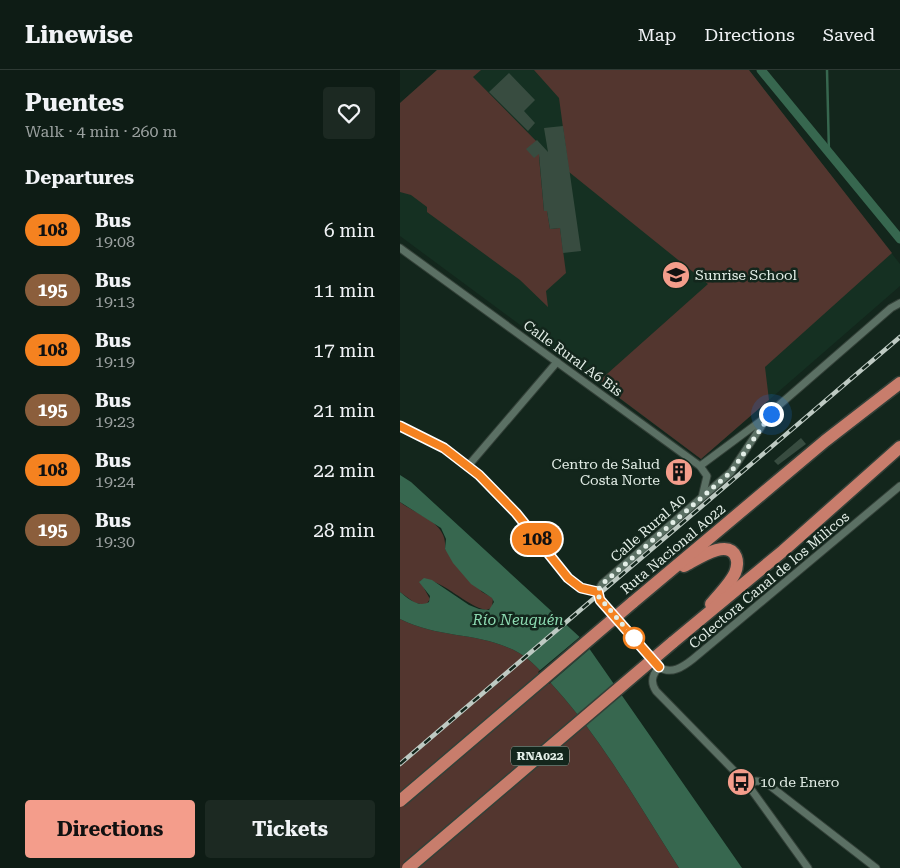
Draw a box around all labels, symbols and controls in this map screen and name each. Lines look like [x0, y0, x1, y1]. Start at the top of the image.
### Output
text: Linewise [25, 21, 133, 49]
text: Map [638, 24, 676, 45]
text: Directions [704, 24, 795, 45]
text: Saved [823, 24, 875, 45]
button: heart [323, 87, 375, 139]
text: Puentes [25, 89, 124, 117]
text: Walk · 4 min · 260 m [25, 122, 177, 141]
text: Departures [25, 166, 134, 189]
text: Bus [95, 209, 131, 232]
text: 108 [37, 219, 68, 240]
text: 6 min [324, 219, 375, 242]
text: 19:08 [95, 232, 135, 251]
school or university icon: Sunrise School [661, 260, 691, 290]
place label: Sunrise School [695, 267, 798, 283]
text: Bus [95, 269, 131, 292]
text: 195 [37, 279, 68, 300]
text: 11 min [313, 279, 375, 302]
text: 19:13 [95, 292, 135, 311]
street label: Calle Rural A6 Bis [520, 317, 626, 399]
text: Bus [95, 329, 131, 352]
text: 108 [37, 339, 68, 360]
text: 17 min [313, 339, 375, 362]
text: 19:19 [95, 352, 135, 371]
text: Bus [95, 389, 131, 412]
text: 195 [37, 399, 68, 420]
text: 21 min [313, 399, 375, 422]
your location [759, 402, 784, 427]
text: 19:23 [95, 412, 135, 431]
text: Bus [95, 449, 131, 472]
place label: Centro de Salud Costa Norte [552, 456, 660, 488]
building icon: Centro de Salud Costa Norte [664, 457, 694, 487]
text: 108 [37, 459, 68, 480]
text: 22 min [313, 459, 375, 482]
text: 19:24 [95, 472, 135, 491]
street label: Calle Rural A0 [607, 491, 689, 565]
street label: Ruta Nacional A022 [617, 500, 729, 597]
street label: Colectora Canal de los Milicos [686, 508, 853, 652]
text: Bus [95, 509, 131, 532]
text: 195 [37, 519, 68, 540]
text: 28 min [313, 519, 375, 542]
line badge: 108 [508, 523, 566, 555]
text: 108 [522, 528, 552, 549]
text: 19:30 [95, 532, 135, 551]
water label: Río Neuquén [472, 611, 564, 629]
unlabelled marker [623, 627, 645, 649]
road number: RNA022 [511, 746, 569, 766]
bus stop icon: 10 de Enero [726, 767, 756, 797]
place label: 10 de Enero [760, 774, 839, 790]
button: Directions [25, 800, 195, 858]
button: Tickets [205, 800, 375, 858]

